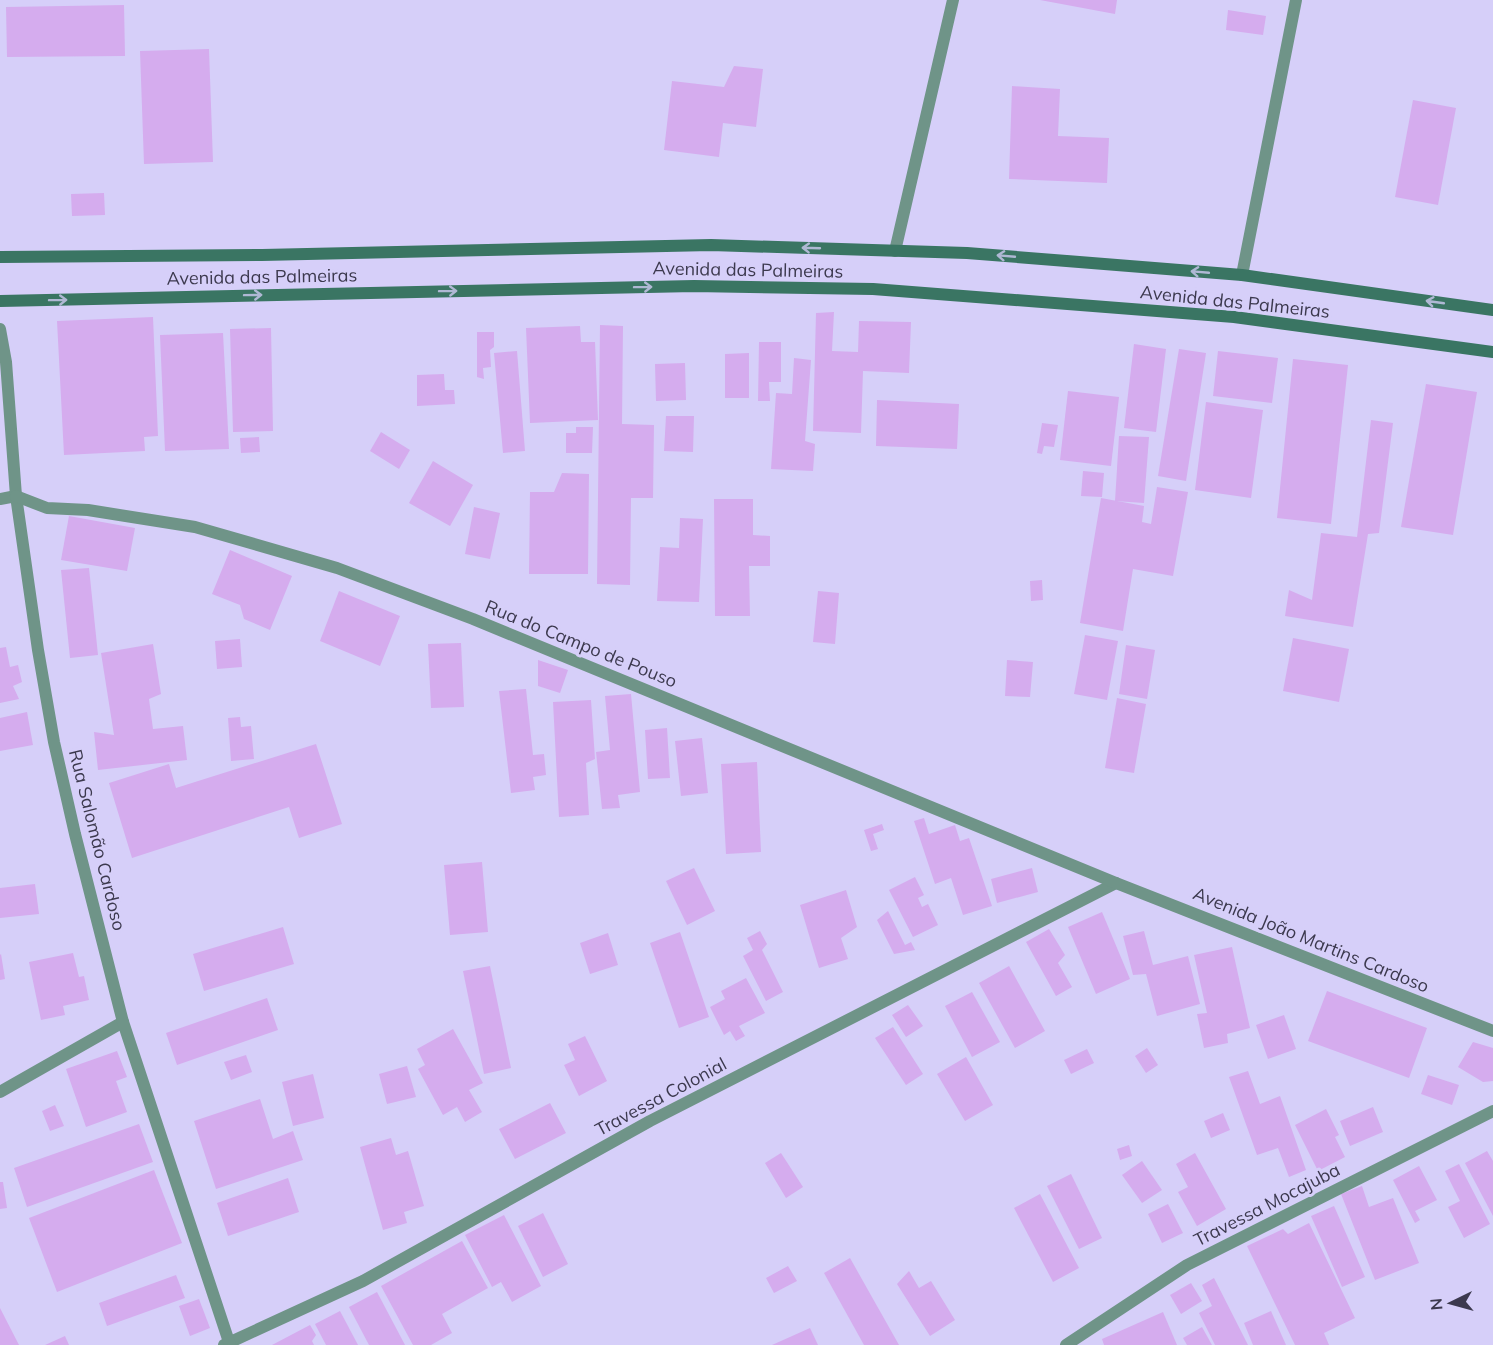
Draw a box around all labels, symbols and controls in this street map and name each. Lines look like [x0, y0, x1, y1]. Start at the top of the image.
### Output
one-way arrow [801, 242, 821, 254]
one-way arrow [996, 250, 1016, 261]
street label: Avenida das Palmeiras [652, 256, 844, 283]
street label: Avenida das Palmeiras [166, 263, 358, 290]
one-way arrow [1191, 266, 1211, 277]
street label: Avenida das Palmeiras [1139, 280, 1331, 323]
one-way arrow [633, 281, 653, 292]
one-way arrow [438, 285, 458, 297]
one-way arrow [243, 290, 263, 301]
one-way arrow [48, 294, 68, 305]
one-way arrow [1426, 296, 1445, 307]
street label: Rua do Campo de Pouso [482, 594, 681, 693]
street label: Rua Salomão Cardoso [64, 747, 131, 933]
street label: Avenida João Martins Cardoso [1190, 882, 1433, 998]
street label: Travessa Colonial [591, 1052, 730, 1141]
street label: Travessa Mocajuba [1190, 1158, 1344, 1251]
north arrow [1421, 1273, 1481, 1333]
text: N [1426, 1297, 1447, 1311]

